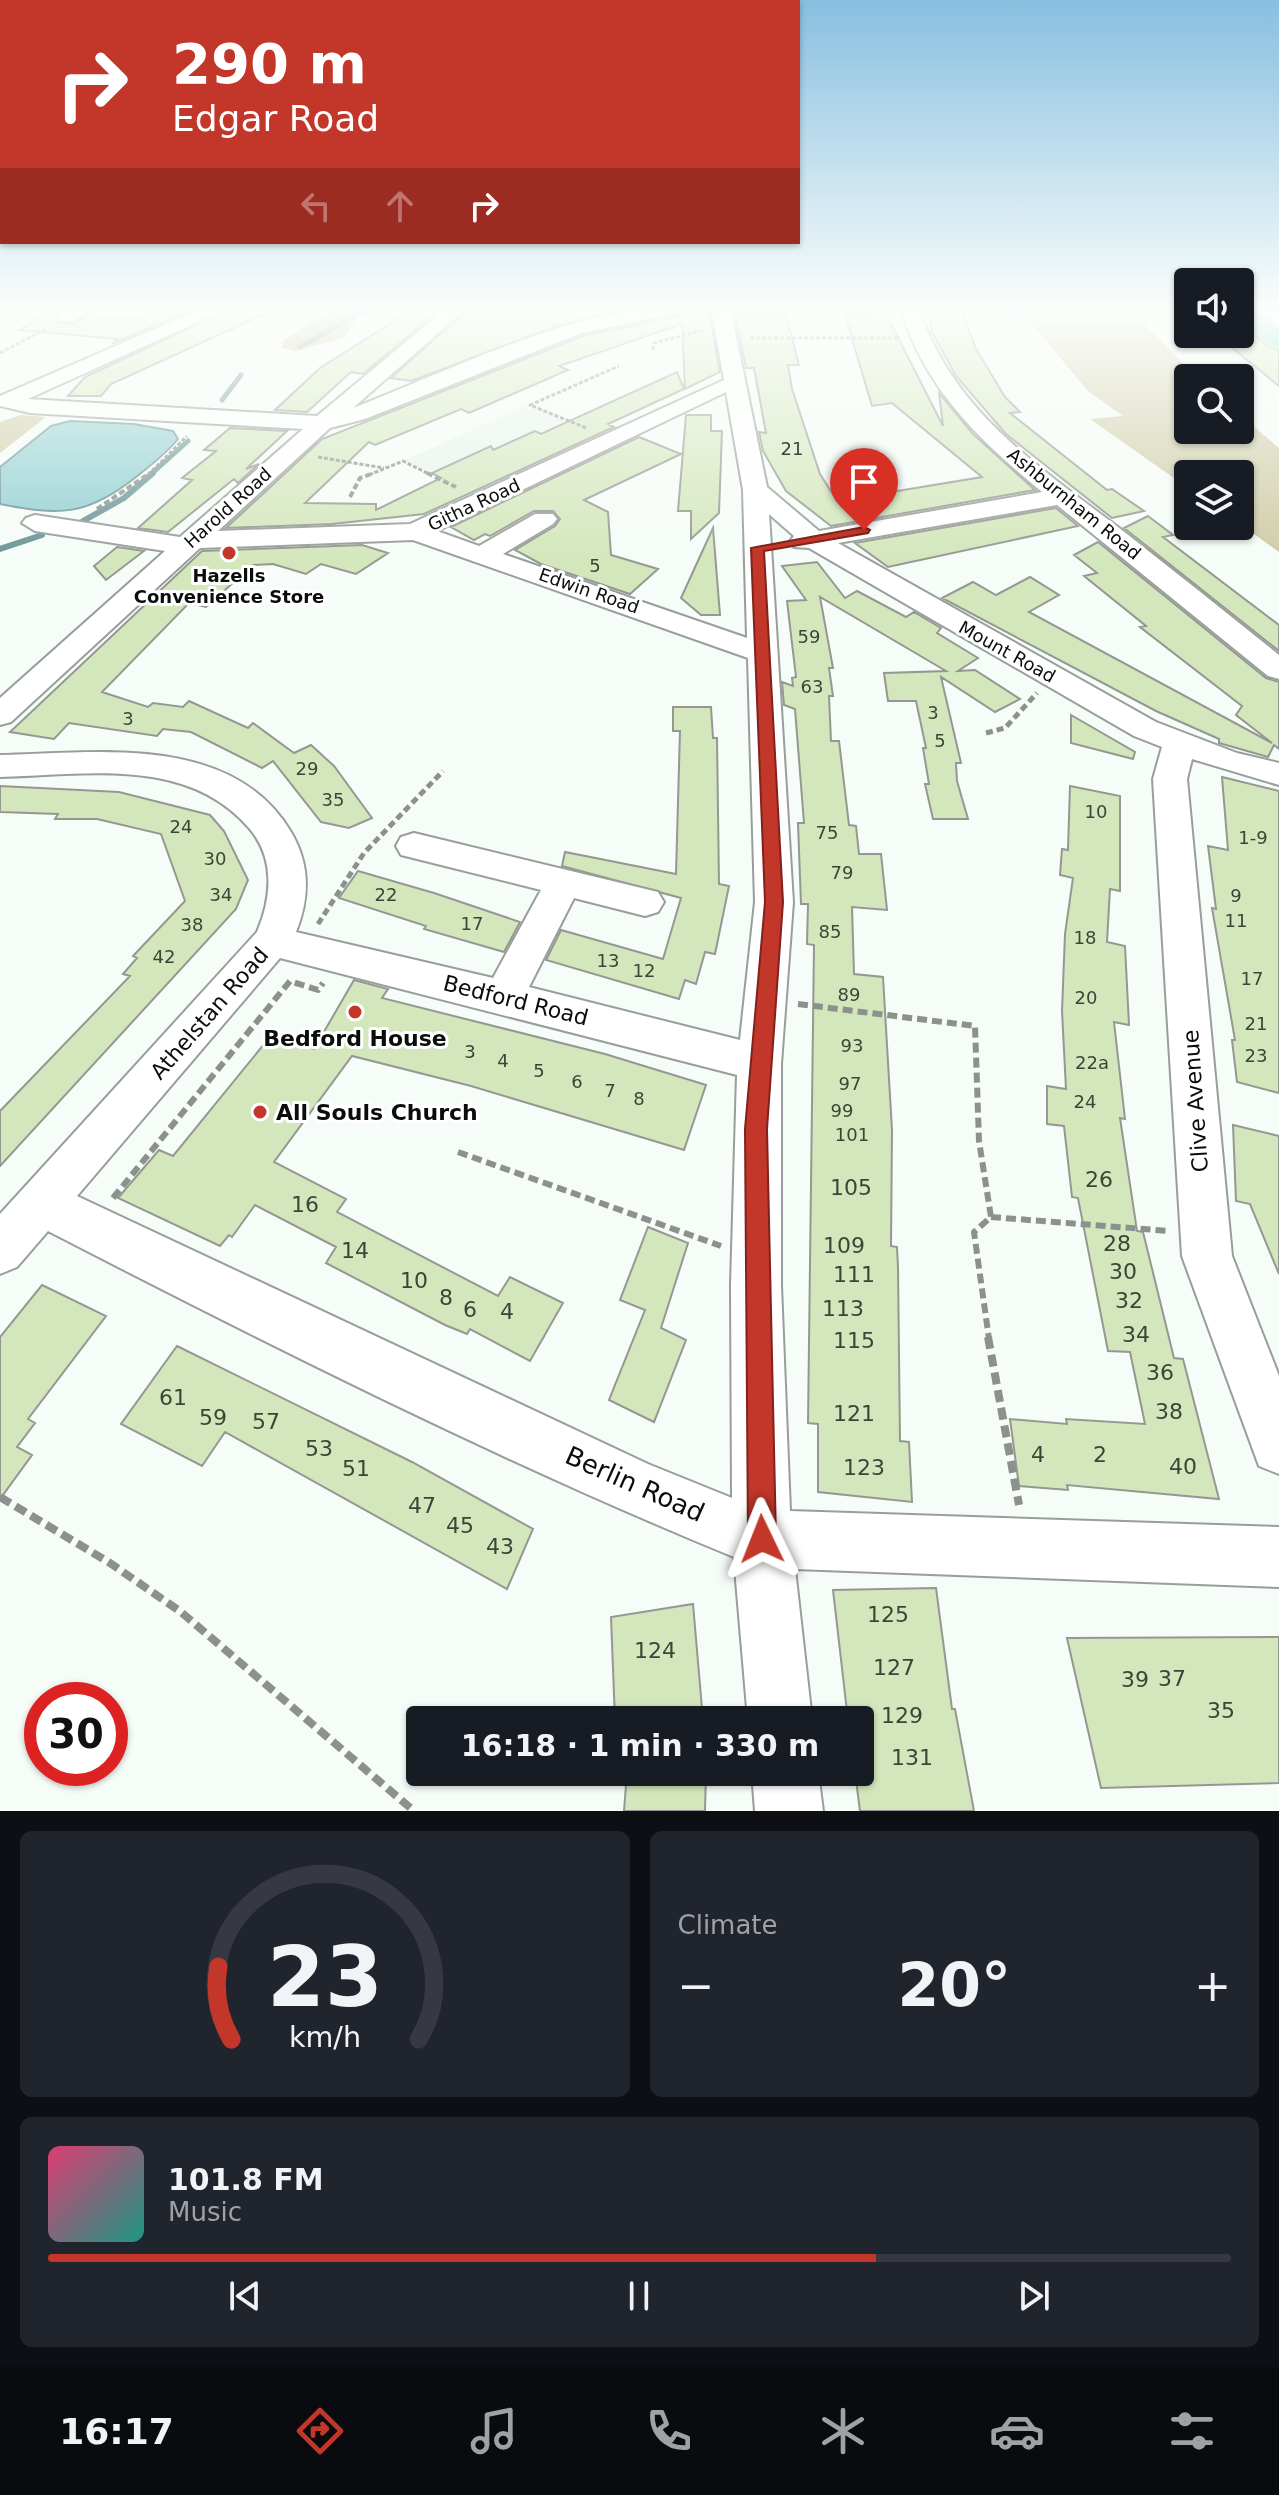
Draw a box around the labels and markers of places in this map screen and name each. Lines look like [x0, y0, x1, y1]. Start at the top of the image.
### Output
pin [830, 448, 898, 530]
marker: Hazells Convenience Store [220, 544, 238, 562]
place label: Hazells Convenience Store [134, 565, 324, 607]
marker: Bedford House [346, 1003, 364, 1021]
place label: Bedford House [263, 1026, 447, 1051]
place label: All Souls Church [276, 1100, 478, 1125]
marker: All Souls Church [251, 1103, 269, 1121]

